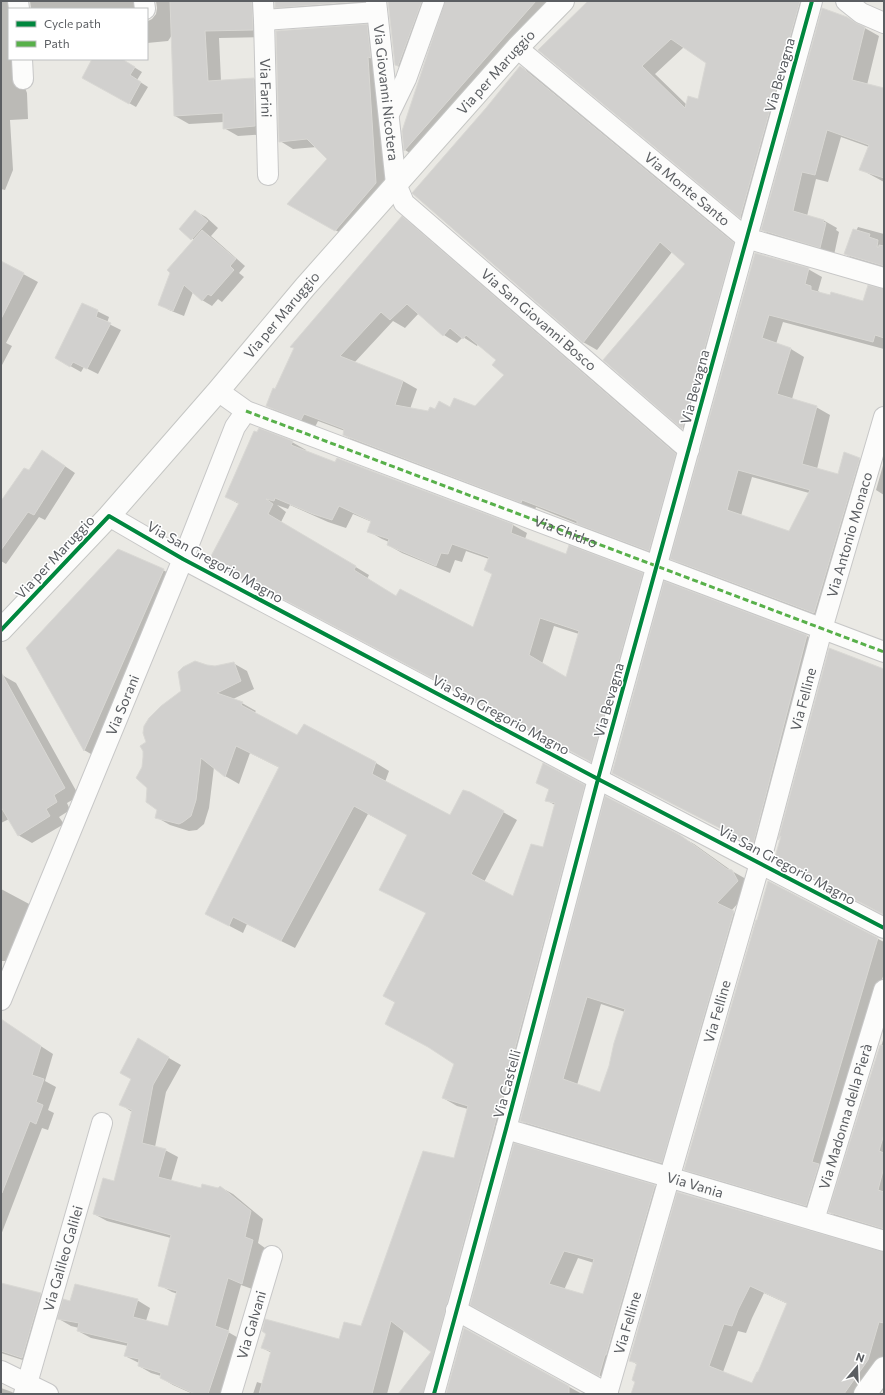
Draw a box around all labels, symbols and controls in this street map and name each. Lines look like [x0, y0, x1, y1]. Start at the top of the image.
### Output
legend [8, 8, 148, 60]
text: Cycle path [44, 16, 101, 30]
street label: Via Giovanni Nicotera [371, 23, 402, 162]
street label: Via per Maruggio [453, 26, 538, 118]
text: Path [44, 36, 70, 50]
street label: Via Bevagna [761, 36, 798, 114]
street label: Via Farini [257, 58, 276, 118]
street label: Via Monte Santo [641, 148, 734, 229]
street label: Via San Giovanni Bosco [478, 265, 600, 374]
street label: Via per Maruggio [240, 268, 323, 362]
street label: Via Bevagna [676, 348, 713, 426]
street label: Via Antonio Monaco [823, 470, 876, 599]
street label: Via per Maruggio [11, 511, 98, 602]
street label: Via Chidro [532, 512, 600, 551]
street label: Via San Gregorio Magno [144, 517, 286, 606]
street label: Via Bevagna [590, 661, 627, 739]
street label: Via Felline [786, 666, 819, 732]
street label: Via San Gregorio Magno [430, 671, 573, 758]
street label: Via Sorani [102, 672, 142, 738]
street label: Via San Gregorio Magno [716, 821, 859, 908]
street label: Via Felline [700, 978, 734, 1045]
street label: Via Madonna della Pierà [815, 1042, 875, 1191]
street label: Via Castelli [489, 1048, 524, 1120]
street label: Via Vania [665, 1168, 725, 1201]
street label: Via Galileo Galilei [39, 1203, 86, 1313]
street label: Via Galvani [233, 1289, 269, 1361]
street label: Via Felline [610, 1289, 644, 1356]
north arrow [837, 1347, 877, 1387]
text: N [854, 1350, 866, 1365]

